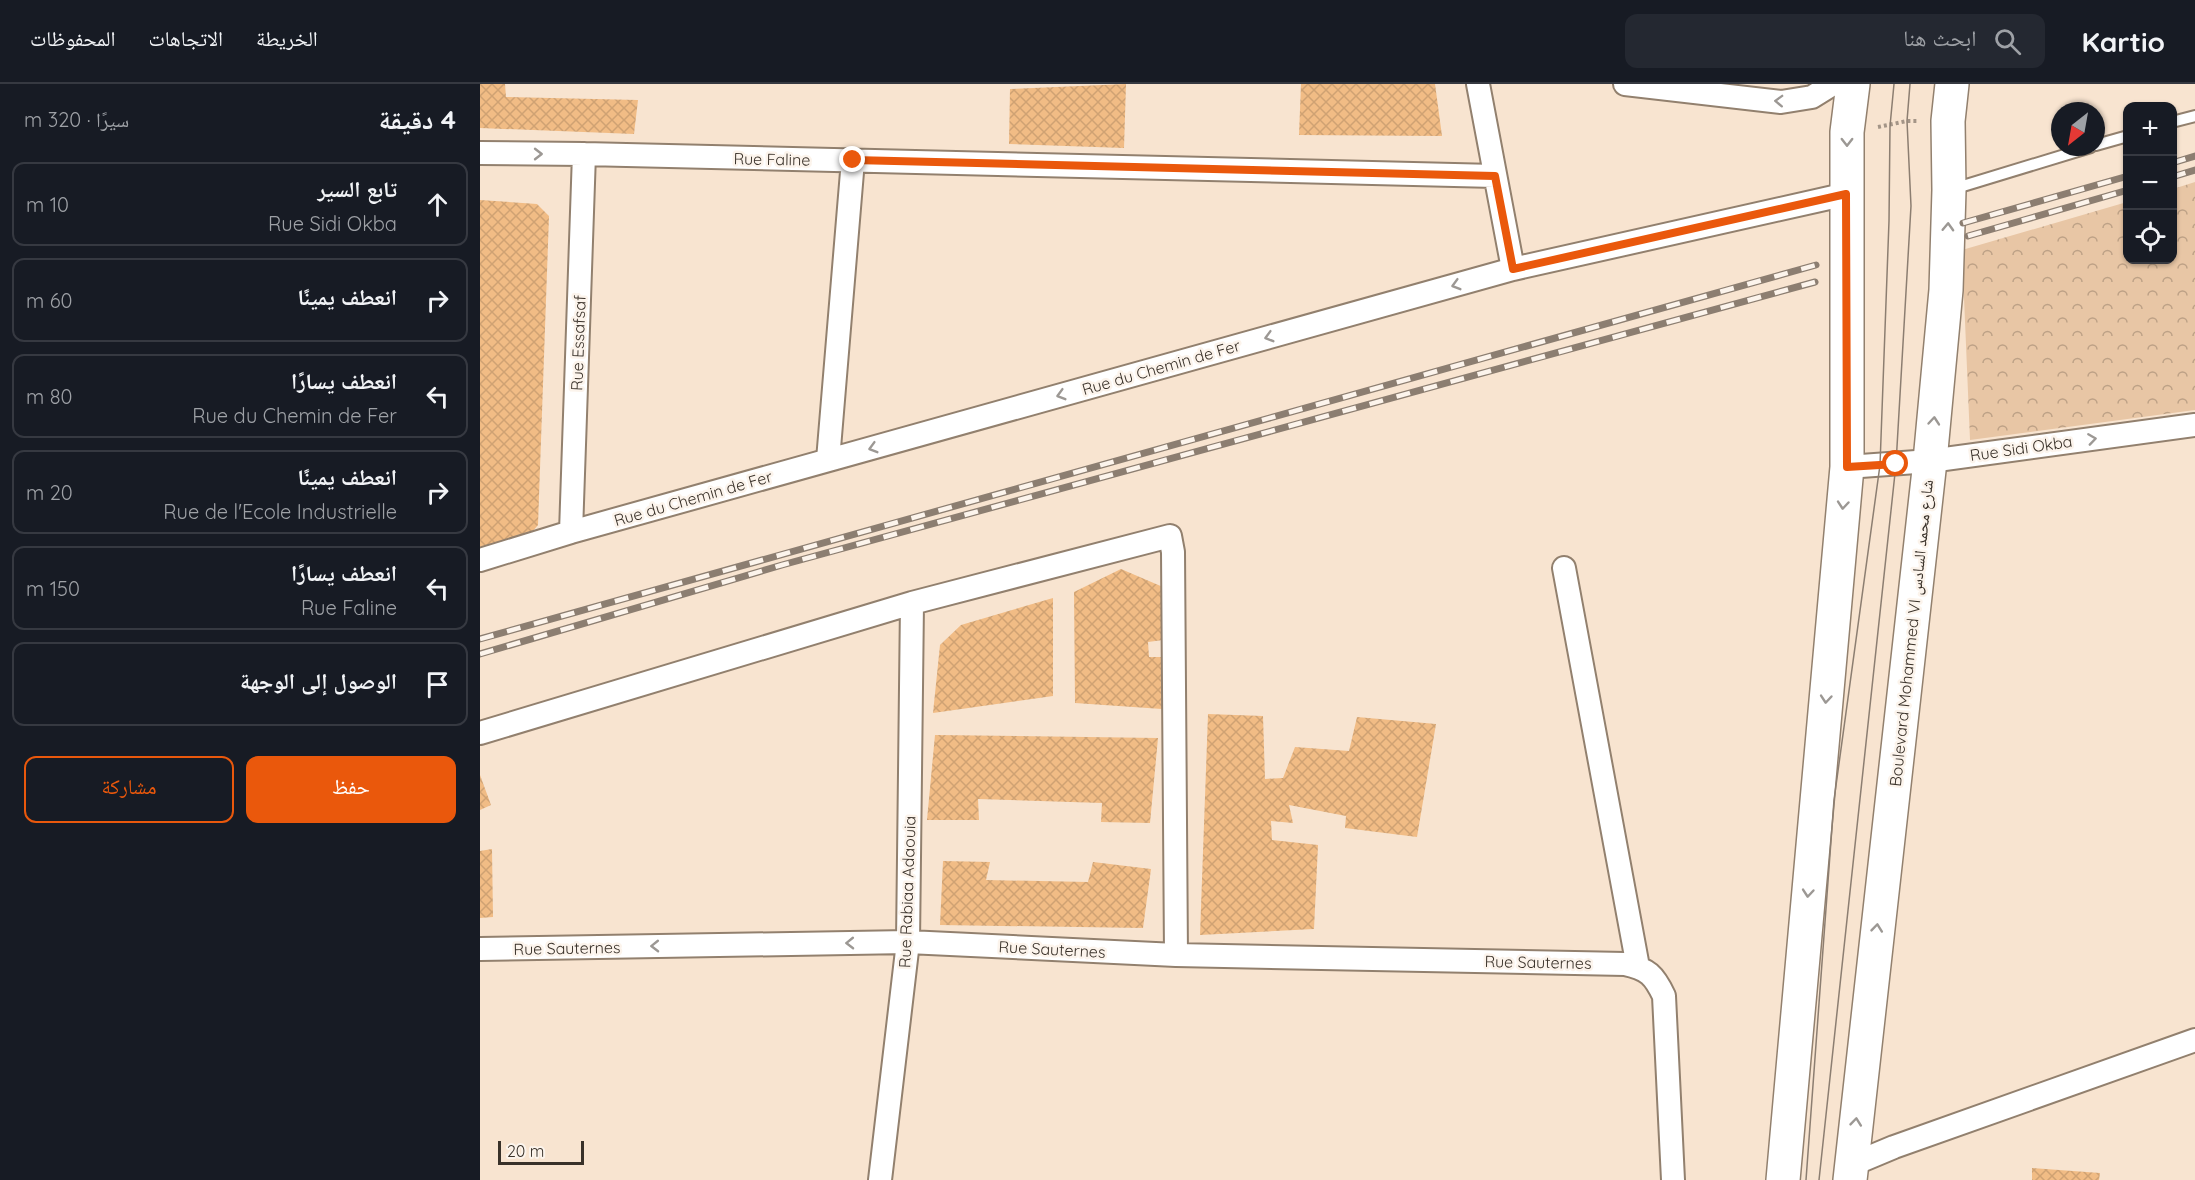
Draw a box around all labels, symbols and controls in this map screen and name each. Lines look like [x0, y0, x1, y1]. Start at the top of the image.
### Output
search box [1625, 14, 2045, 68]
text: ابحث هنا [1903, 24, 1976, 52]
text: Kartio [2081, 24, 2165, 59]
text: المحفوظات [30, 25, 115, 51]
text: الاتجاهات [148, 25, 223, 51]
text: الخريطة [256, 25, 318, 51]
icon: search [1991, 25, 2024, 58]
one-way arrow [1774, 95, 1783, 107]
north arrow [2051, 102, 2105, 156]
map controls [2123, 102, 2177, 264]
button: + [2123, 102, 2177, 156]
text: 4 دقيقة [379, 103, 456, 136]
text: سيرًا · 320 m [24, 107, 129, 132]
one-way arrow [1841, 138, 1853, 147]
route end [839, 146, 865, 172]
one-way arrow [534, 148, 543, 160]
street label: Rue Faline [733, 148, 811, 170]
button: − [2123, 156, 2177, 210]
text: تابع السير [317, 175, 397, 203]
icon: ahead [421, 188, 454, 221]
text: 10 m [26, 192, 69, 217]
button: locate [2123, 210, 2177, 264]
text: Rue Sidi Okba [268, 211, 397, 236]
one-way arrow [1941, 222, 1954, 231]
one-way arrow [1451, 278, 1462, 290]
text: انعطف يمينًا [298, 283, 397, 311]
icon: right [421, 284, 454, 317]
text: 60 m [26, 288, 72, 313]
street label: Rue Essafsaf [566, 295, 590, 391]
one-way arrow [1264, 330, 1274, 343]
street label: Rue du Chemin de Fer [1080, 335, 1242, 399]
text: انعطف يسارًا [291, 367, 397, 395]
icon: left [421, 380, 454, 413]
text: 80 m [26, 384, 72, 409]
one-way arrow [1056, 388, 1066, 401]
text: Rue du Chemin de Fer [192, 403, 397, 428]
one-way arrow [1927, 417, 1940, 426]
street label: Rue Sidi Okba [1969, 431, 2073, 465]
one-way arrow [2087, 433, 2097, 445]
one-way arrow [868, 441, 879, 453]
route start [1882, 450, 1908, 476]
text: انعطف يمينًا [298, 463, 397, 491]
street label: Rue du Chemin de Fer [612, 466, 774, 530]
icon: right [421, 476, 454, 509]
street label: Boulevard Mohammed VI شارع محمد السادس [1885, 478, 1938, 788]
text: 20 m [26, 480, 73, 505]
text: Rue de l'Ecole Industrielle [163, 499, 397, 524]
one-way arrow [1837, 500, 1850, 510]
text: انعطف يسارًا [291, 559, 397, 587]
icon: left [421, 572, 454, 605]
text: 150 m [26, 576, 80, 601]
text: Rue Faline [301, 595, 397, 620]
text: الوصول إلى الوجهة [240, 667, 397, 695]
icon: arrive [421, 668, 454, 701]
one-way arrow [1820, 695, 1833, 704]
button: مشاركة [24, 756, 234, 823]
button: حفظ [246, 756, 456, 823]
street label: Rue Rabiaa Adaouia [894, 816, 920, 968]
one-way arrow [1802, 889, 1815, 898]
one-way arrow [1871, 923, 1883, 933]
street label: Rue Sauternes [998, 936, 1106, 962]
street label: Rue Sauternes [513, 937, 621, 959]
one-way arrow [845, 937, 854, 950]
one-way arrow [650, 940, 659, 953]
street label: Rue Sauternes [1484, 951, 1592, 973]
one-way arrow [1849, 1117, 1861, 1126]
scale bar [498, 1138, 584, 1166]
text: 20 m [507, 1141, 544, 1161]

